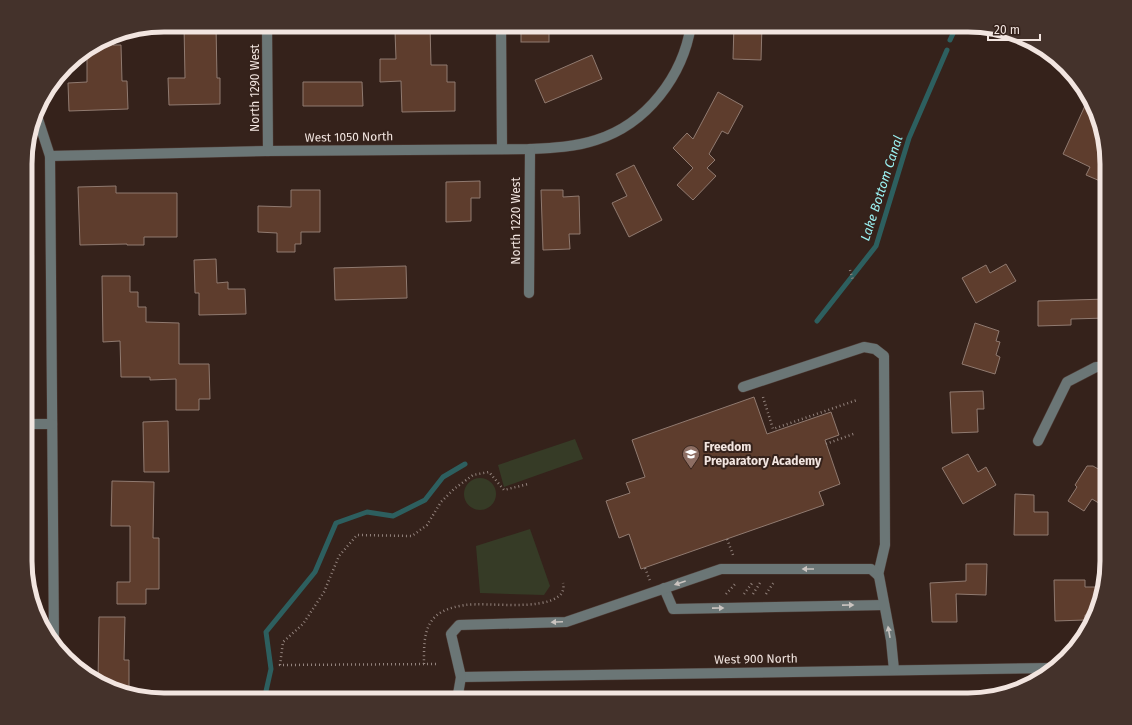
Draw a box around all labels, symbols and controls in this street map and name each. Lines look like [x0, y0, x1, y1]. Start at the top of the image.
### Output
scale bar [988, 16, 1040, 42]
text: 20 m [994, 23, 1020, 37]
street label: North 1290 West [248, 43, 262, 132]
street label: West 1050 North [305, 129, 393, 145]
water label: Lake Bottom Canal [857, 133, 906, 243]
street label: North 1220 West [509, 177, 523, 265]
place label: Freedom Preparatory Academy [704, 440, 822, 468]
school or university icon: Freedom Preparatory Academy [681, 444, 701, 469]
one-way arrow [801, 566, 814, 572]
one-way arrow [674, 580, 686, 586]
one-way arrow [842, 602, 854, 609]
one-way arrow [712, 605, 725, 611]
one-way arrow [550, 619, 563, 625]
one-way arrow [886, 625, 892, 638]
street label: West 900 North [714, 651, 798, 667]

